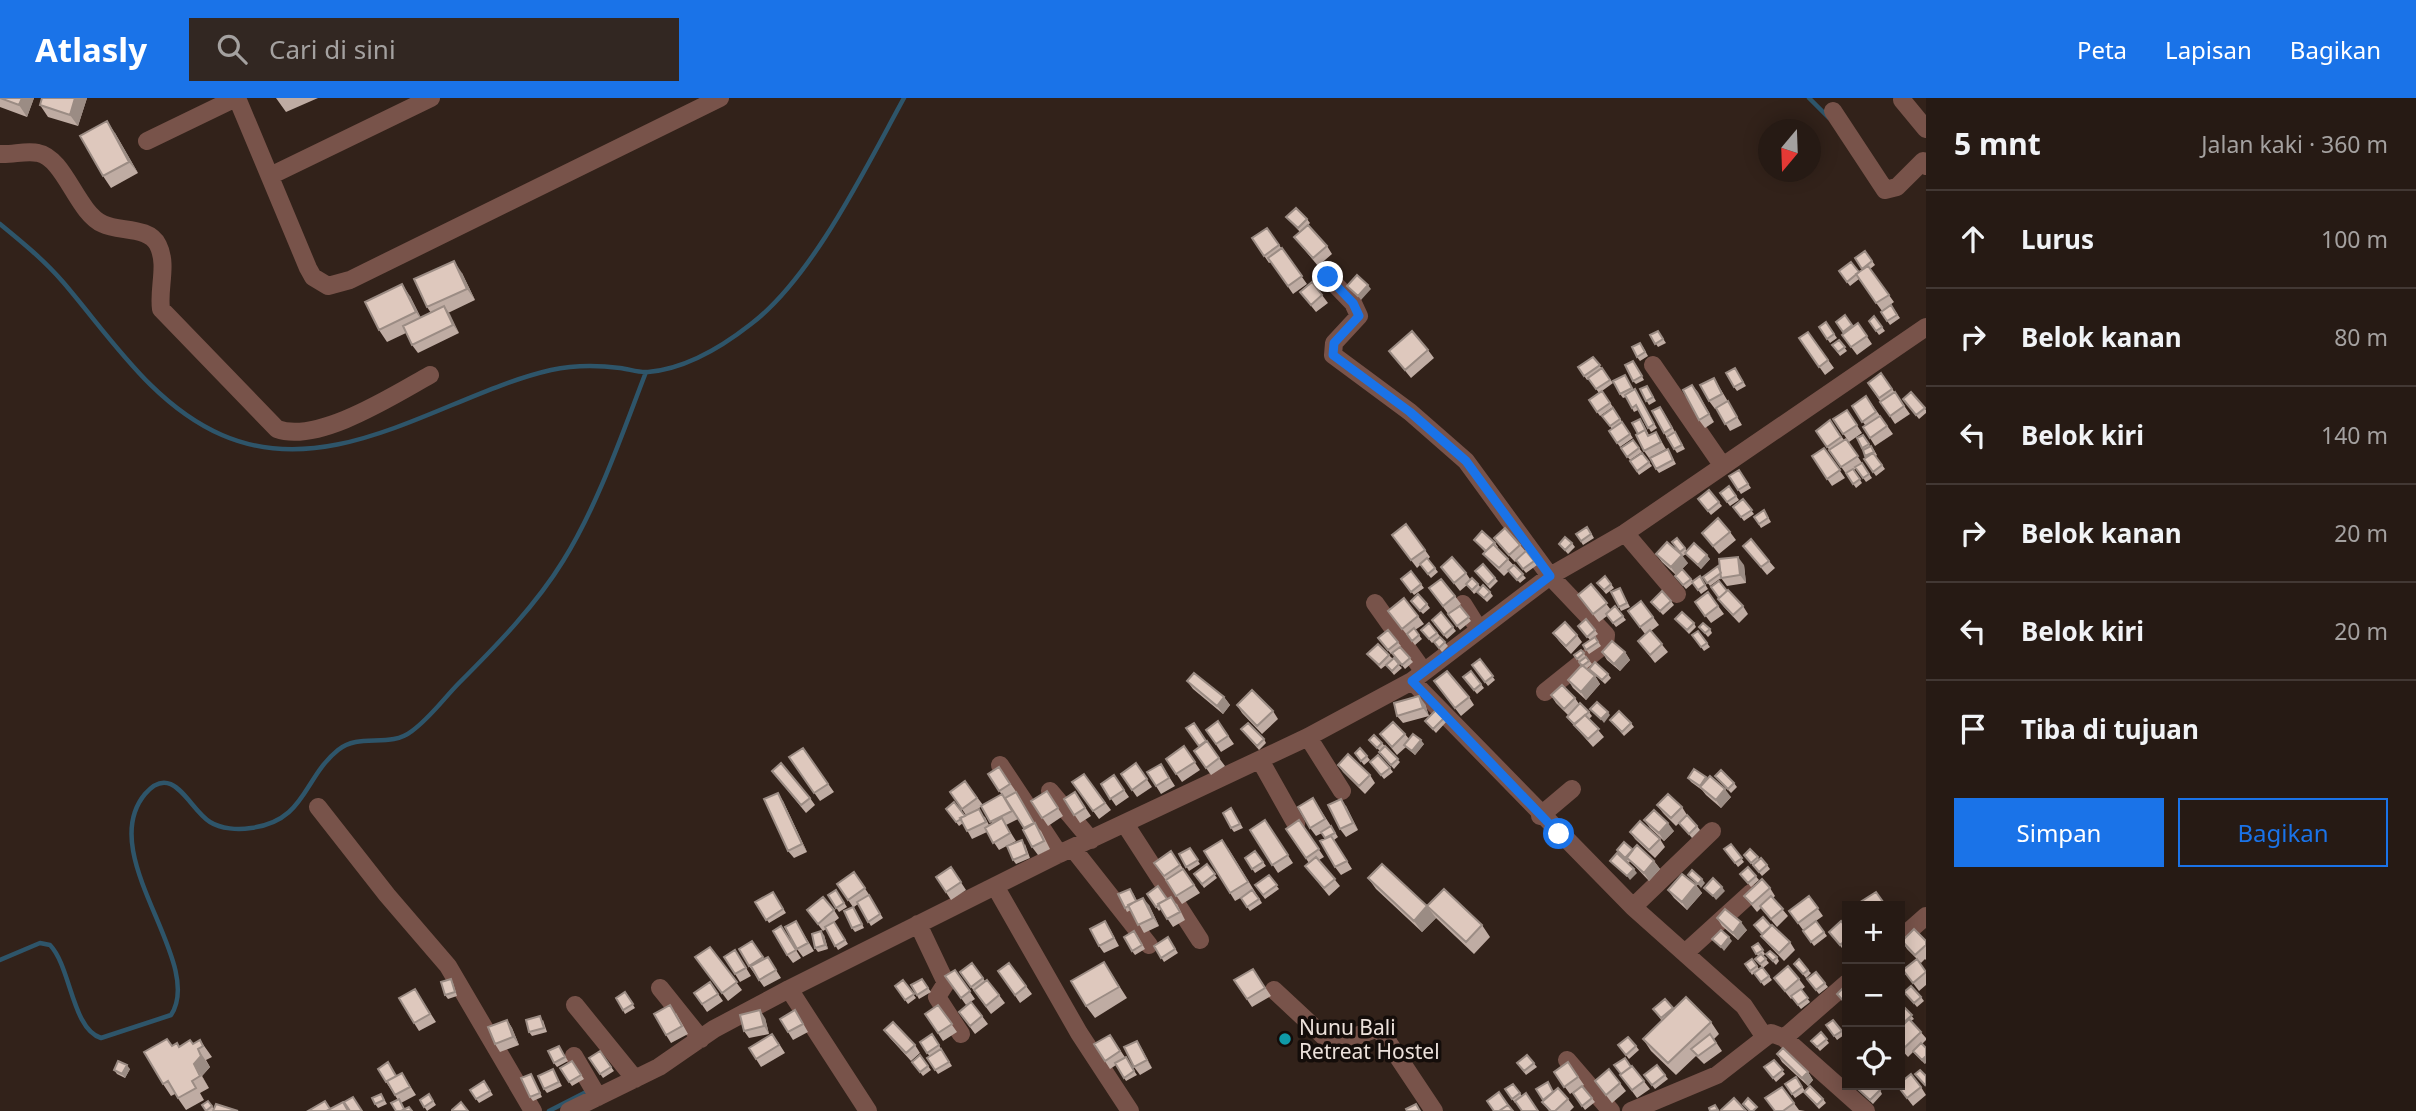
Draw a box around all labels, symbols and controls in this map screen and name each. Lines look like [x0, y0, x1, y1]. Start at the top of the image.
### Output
search box [189, 18, 679, 81]
text: Atlasly [35, 27, 147, 72]
icon: search [213, 30, 251, 68]
text: Cari di sini [269, 31, 396, 67]
text: Peta [2077, 33, 2127, 66]
text: Lapisan [2165, 33, 2252, 66]
text: Bagikan [2290, 33, 2381, 66]
north arrow [1758, 119, 1821, 182]
text: 5 mnt [1954, 123, 2041, 164]
text: Jalan kaki · 360 m [2201, 128, 2388, 160]
icon: ahead [1954, 220, 1992, 258]
text: Lurus [2021, 221, 2094, 257]
text: 100 m [2321, 223, 2388, 255]
route end [1312, 261, 1343, 292]
icon: right [1954, 318, 1992, 356]
text: Belok kanan [2021, 319, 2182, 355]
text: 80 m [2334, 321, 2388, 353]
icon: left [1954, 416, 1992, 454]
text: Belok kiri [2021, 417, 2144, 453]
text: 140 m [2321, 419, 2388, 451]
icon: right [1954, 514, 1992, 552]
text: Belok kanan [2021, 515, 2182, 551]
text: 20 m [2334, 517, 2388, 549]
icon: left [1954, 612, 1992, 650]
text: Belok kiri [2021, 613, 2144, 649]
text: 20 m [2334, 615, 2388, 647]
icon: arrive [1954, 710, 1992, 748]
text: Tiba di tujuan [2021, 711, 2199, 747]
button: Simpan [1954, 798, 2164, 867]
button: Bagikan [2178, 798, 2388, 867]
route start [1543, 818, 1574, 849]
map controls [1842, 901, 1905, 1090]
button: + [1842, 901, 1905, 964]
button: − [1842, 964, 1905, 1027]
place label: Nunu Bali Retreat Hostel [1299, 1013, 1440, 1065]
button: locate [1842, 1027, 1905, 1090]
marker: Nunu Bali Retreat Hostel [1277, 1031, 1293, 1047]

